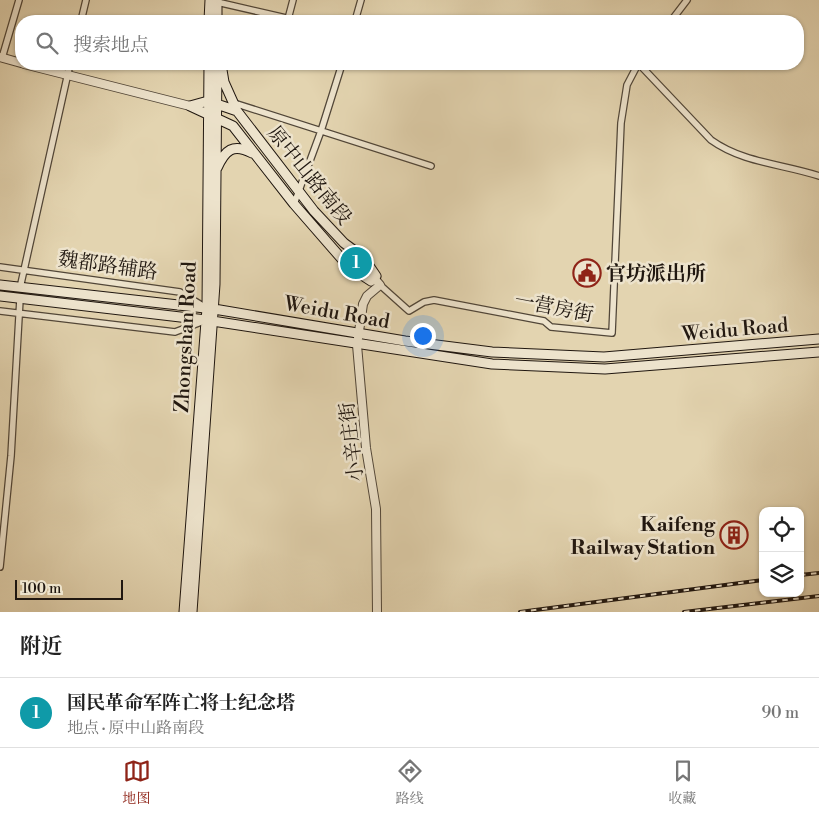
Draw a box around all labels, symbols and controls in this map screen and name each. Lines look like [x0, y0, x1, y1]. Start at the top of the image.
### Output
search box [15, 15, 804, 70]
icon: search [33, 29, 61, 57]
text: 搜索地点 [73, 33, 149, 57]
street label: 原中山路南段 [261, 121, 356, 230]
pin: 1 [340, 244, 372, 282]
street label: 魏都路辅路 [57, 247, 159, 286]
public building icon: 官坊派出所 [572, 258, 602, 288]
street label: Zhongshan Road [170, 260, 203, 413]
place label: 官坊派出所 [606, 262, 706, 287]
street label: 一营房街 [512, 289, 595, 328]
street label: Weidu Road [281, 292, 392, 335]
street label: Weidu Road [680, 313, 790, 348]
your location [410, 323, 436, 349]
street label: 小辛庄街 [335, 401, 370, 483]
map controls [759, 507, 804, 597]
button: locate [759, 507, 804, 552]
place label: Kaifeng Railway Station [571, 513, 716, 561]
building icon: Kaifeng Railway Station [719, 520, 749, 550]
button: layers [759, 552, 804, 597]
scale bar [15, 577, 122, 600]
text: 100 m [22, 580, 61, 598]
text: 附近 [20, 634, 62, 660]
text: 国民革命军阵亡将士纪念塔 [67, 691, 295, 715]
text: 1 [32, 703, 40, 723]
text: 90 m [761, 703, 799, 723]
text: 地点 · 原中山路南段 [67, 718, 204, 738]
tab: 地图 [123, 757, 151, 808]
tab: 路线 [396, 757, 424, 808]
tab: 收藏 [669, 757, 697, 808]

